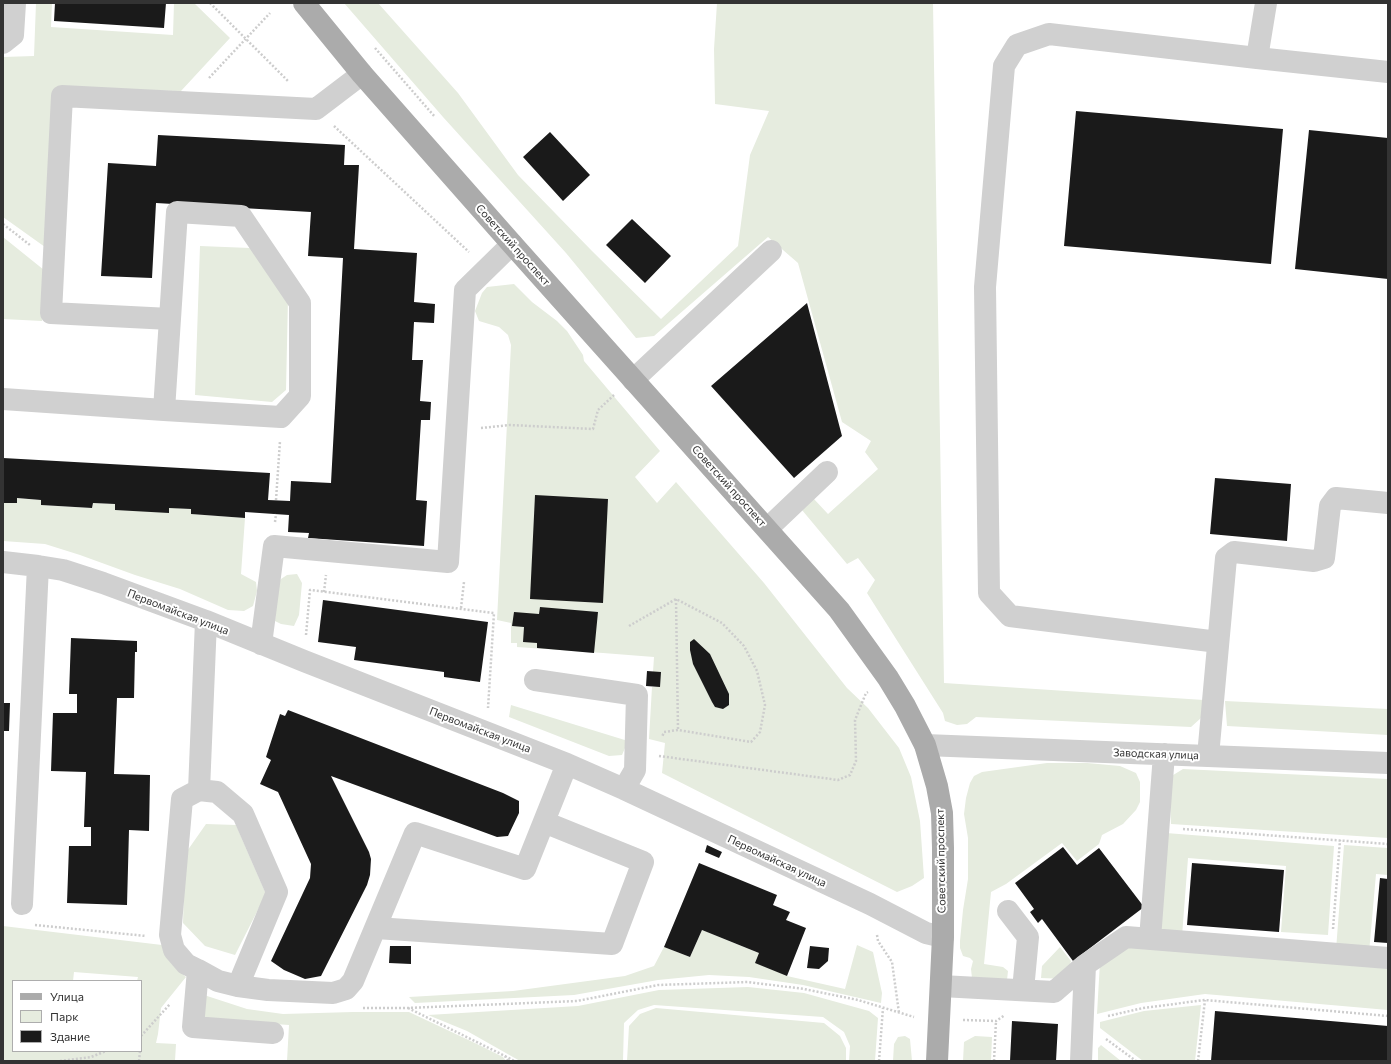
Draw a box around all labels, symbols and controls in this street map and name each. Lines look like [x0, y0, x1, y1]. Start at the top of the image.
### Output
street label: Советский проспект [473, 202, 553, 288]
street label: Советский проспект [689, 443, 769, 529]
street label: Первомайская улица [125, 587, 231, 637]
street label: Первомайская улица [427, 705, 533, 755]
street label: Заводская улица [1113, 746, 1199, 762]
street label: Советский проспект [933, 809, 949, 913]
street label: Первомайская улица [725, 832, 829, 890]
legend [12, 980, 142, 1052]
text: Улица [50, 989, 84, 1003]
text: Парк [50, 1009, 79, 1023]
text: Здание [50, 1029, 90, 1043]

